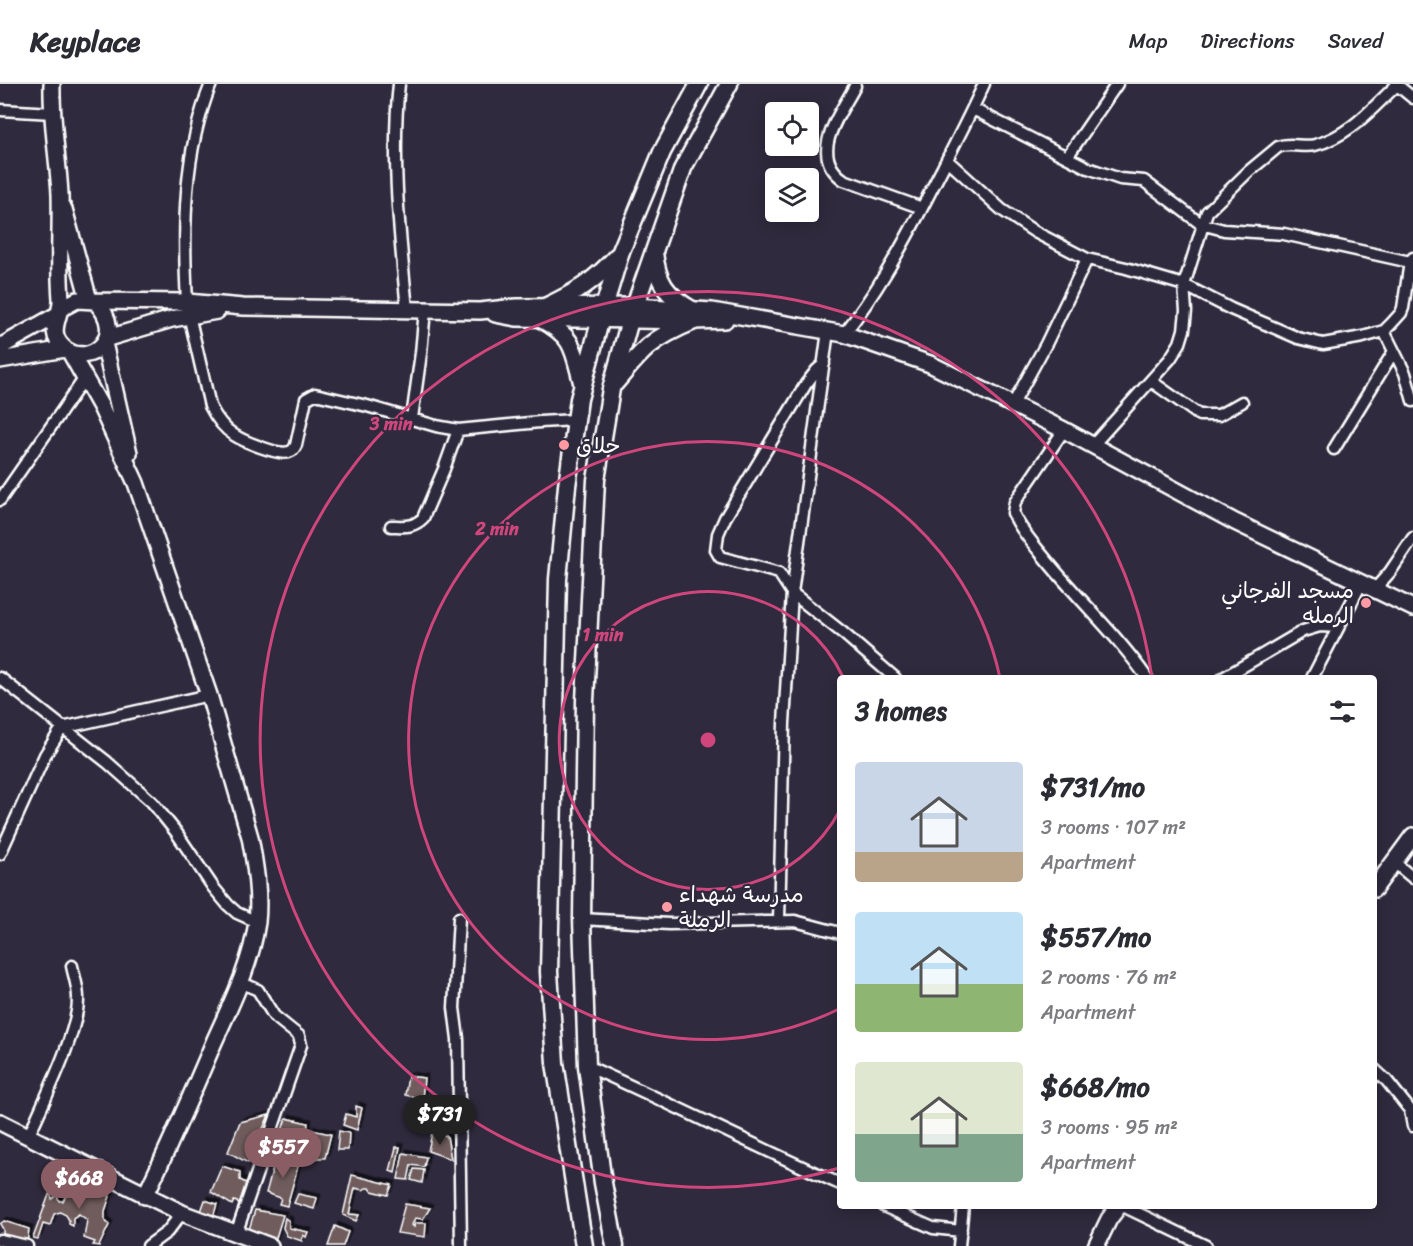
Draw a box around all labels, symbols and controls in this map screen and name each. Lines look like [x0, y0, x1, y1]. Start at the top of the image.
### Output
text: Keyplace [30, 17, 140, 66]
text: Map [1129, 22, 1167, 60]
text: Directions [1200, 22, 1295, 60]
text: Saved [1328, 22, 1383, 60]
map controls [765, 102, 819, 222]
button: locate [765, 102, 819, 156]
button: layers [765, 168, 819, 222]
text: 3 min [368, 408, 413, 440]
place label: حلاق [576, 426, 621, 465]
marker: حلاق [557, 438, 571, 452]
text: 2 min [474, 513, 519, 545]
place label: مسجد الفرجاني الرمله [1221, 571, 1354, 635]
marker: مسجد الفرجاني الرمله [1359, 596, 1373, 610]
text: 1 min [583, 619, 624, 651]
text: 3 homes [855, 688, 947, 734]
icon: filters [1326, 695, 1359, 728]
centre of rings [698, 730, 718, 750]
text: $731/mo [1041, 764, 1145, 810]
icon: home [903, 786, 975, 858]
text: 3 rooms · 107 m² [1041, 810, 1186, 845]
text: Apartment [1041, 845, 1135, 880]
place label: مدرسة شهداء الرملة [679, 875, 804, 939]
marker: مدرسة شهداء الرملة [660, 900, 674, 914]
text: $557/mo [1041, 914, 1151, 960]
icon: home [903, 936, 975, 1008]
text: 2 rooms · 76 m² [1041, 960, 1177, 995]
text: Apartment [1041, 995, 1135, 1030]
text: $668/mo [1041, 1064, 1150, 1110]
icon: home [903, 1086, 975, 1158]
pin: $731 [404, 1095, 476, 1146]
text: $731 [418, 1097, 462, 1132]
text: 3 rooms · 95 m² [1041, 1110, 1178, 1145]
pin: $557 [247, 1128, 319, 1179]
text: $557 [258, 1130, 308, 1165]
text: Apartment [1041, 1145, 1135, 1180]
pin: $668 [43, 1159, 115, 1210]
text: $668 [55, 1161, 103, 1196]

